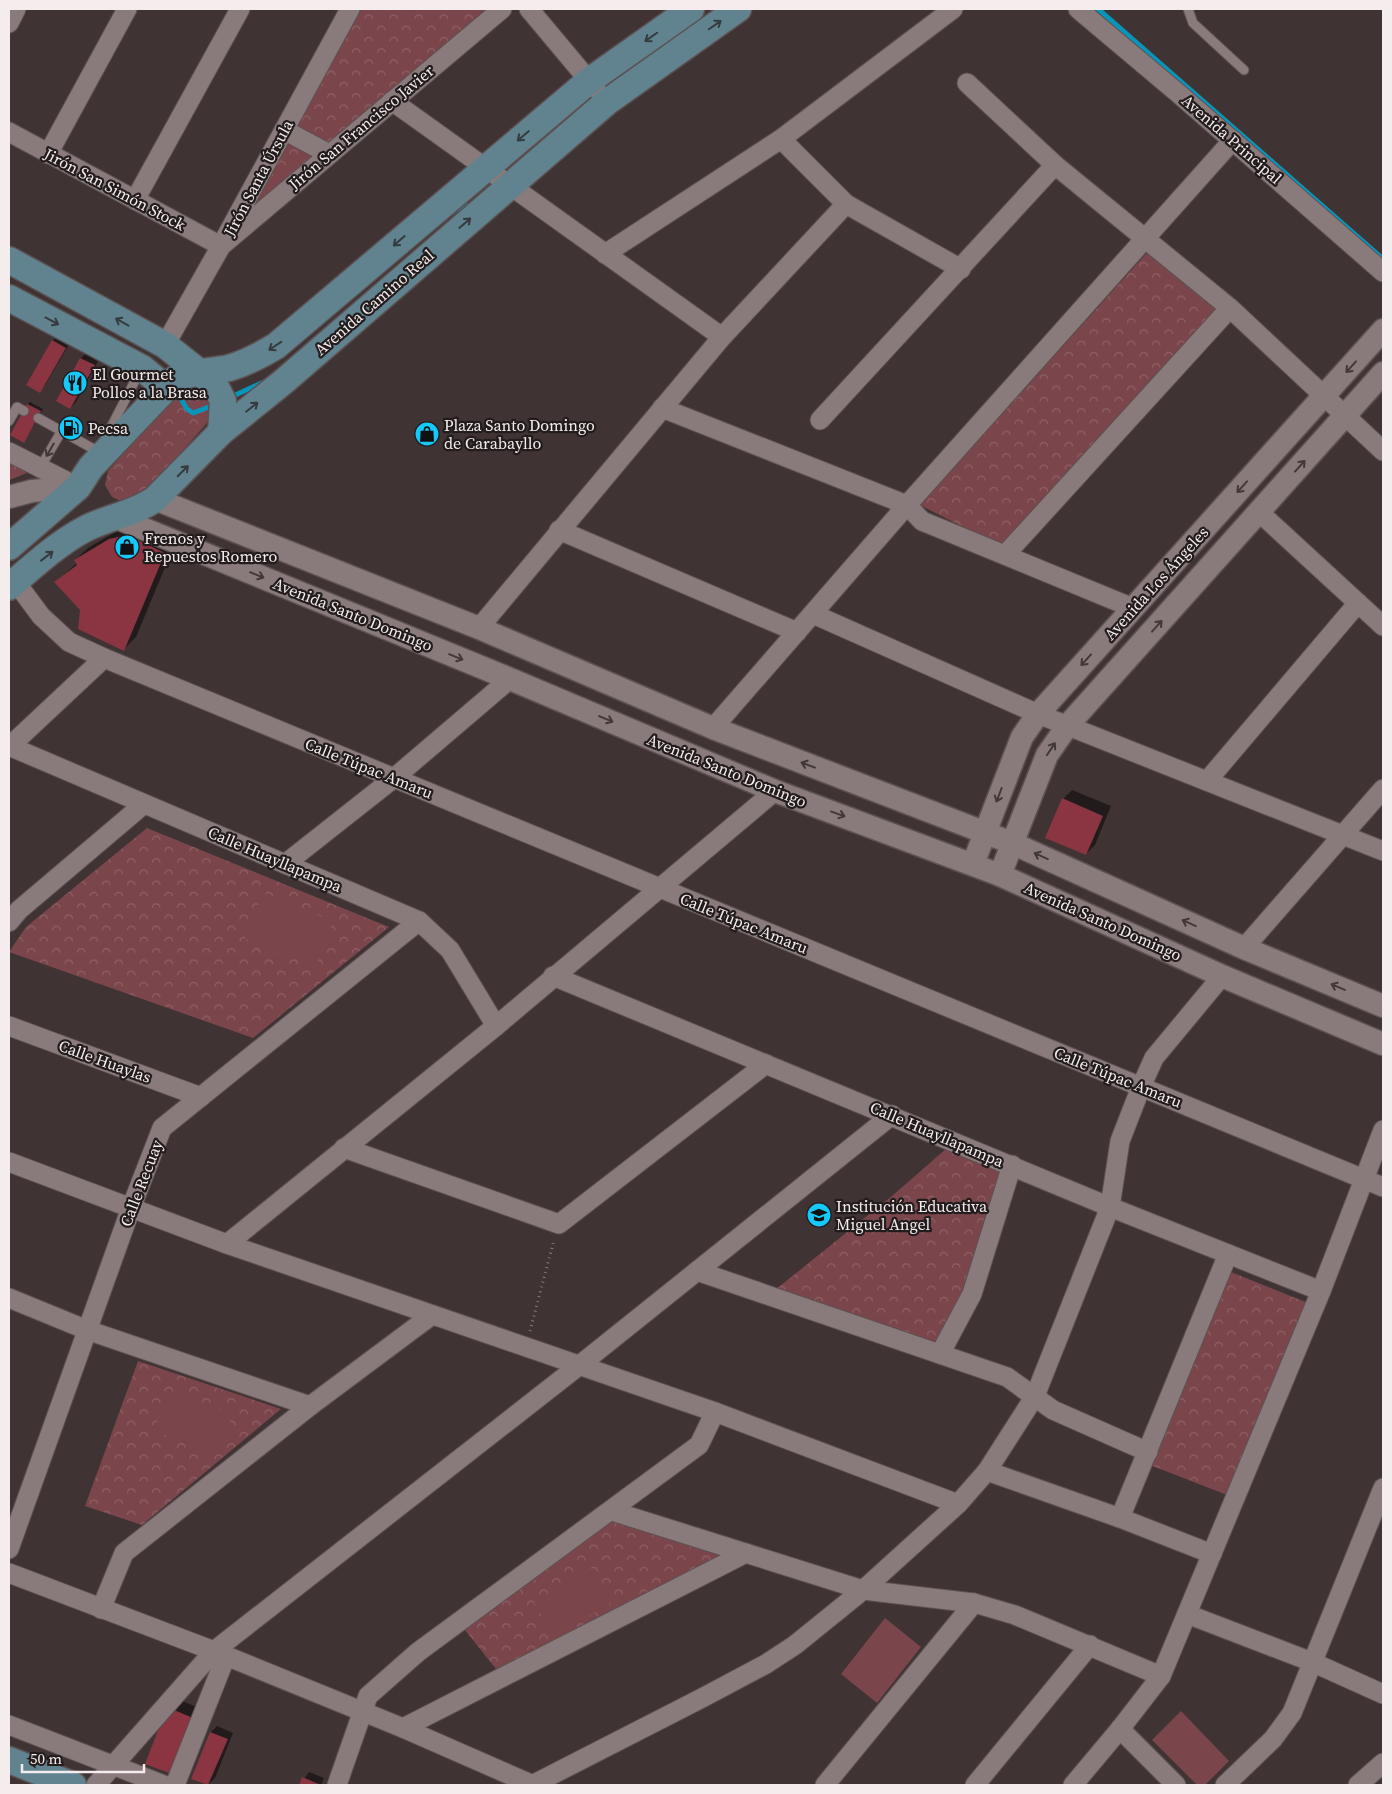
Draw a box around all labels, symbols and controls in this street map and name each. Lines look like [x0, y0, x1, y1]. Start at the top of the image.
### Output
one-way arrow [708, 20, 722, 30]
one-way arrow [645, 32, 659, 42]
street label: Jirón San Francisco Javier [283, 59, 438, 195]
street label: Avenida Principal [1177, 89, 1287, 189]
street label: Jirón Santa Úrsula [218, 115, 298, 241]
one-way arrow [516, 130, 529, 141]
street label: Jirón San Simón Stock [40, 142, 190, 236]
one-way arrow [458, 217, 471, 229]
one-way arrow [393, 235, 406, 246]
street label: Avenida Camino Real [310, 244, 439, 360]
one-way arrow [44, 317, 59, 326]
one-way arrow [114, 317, 129, 327]
one-way arrow [268, 341, 282, 351]
one-way arrow [1345, 360, 1357, 373]
place label: El Gourmet Pollos a la Brasa [92, 363, 208, 403]
restaurant icon: El Gourmet Pollos a la Brasa [62, 370, 88, 396]
one-way arrow [245, 402, 258, 413]
place label: Plaza Santo Domingo de Carabayllo [444, 414, 595, 454]
fuel station icon: Pecsa [58, 415, 84, 441]
place label: Pecsa [88, 417, 129, 439]
shop icon: Plaza Santo Domingo de Carabayllo [414, 421, 440, 447]
one-way arrow [45, 442, 55, 457]
one-way arrow [1294, 459, 1306, 472]
one-way arrow [177, 465, 189, 477]
one-way arrow [1236, 481, 1248, 494]
street label: Avenida Los Ángeles [1099, 521, 1213, 645]
place label: Frenos y Repuestos Romero [144, 527, 278, 567]
shop icon: Frenos y Repuestos Romero [114, 534, 140, 560]
one-way arrow [40, 551, 53, 562]
one-way arrow [249, 571, 265, 580]
street label: Avenida Santo Domingo [270, 572, 436, 656]
one-way arrow [1151, 619, 1163, 632]
one-way arrow [449, 653, 464, 662]
one-way arrow [1080, 654, 1092, 667]
one-way arrow [598, 715, 613, 725]
street label: Avenida Santo Domingo [644, 728, 810, 812]
street label: Calle Túpac Amaru [302, 732, 436, 804]
one-way arrow [1046, 742, 1056, 756]
one-way arrow [801, 760, 816, 769]
one-way arrow [994, 787, 1003, 802]
one-way arrow [829, 810, 845, 819]
street label: Calle Huayllapampa [205, 821, 346, 897]
one-way arrow [1034, 850, 1049, 860]
street label: Avenida Santo Domingo [1021, 876, 1185, 966]
street label: Calle Túpac Amaru [677, 887, 811, 959]
one-way arrow [1182, 917, 1197, 927]
one-way arrow [1331, 982, 1346, 992]
street label: Calle Huaylas [56, 1034, 154, 1088]
street label: Calle Túpac Amaru [1051, 1041, 1185, 1113]
street label: Calle Huayllapampa [867, 1096, 1008, 1172]
street label: Calle Recuay [114, 1136, 168, 1230]
place label: Institución Educativa Miguel Angel [836, 1195, 988, 1235]
school or university icon: Institución Educativa Miguel Angel [806, 1202, 832, 1228]
scale bar [22, 1742, 145, 1774]
text: 50 m [30, 1748, 62, 1769]

